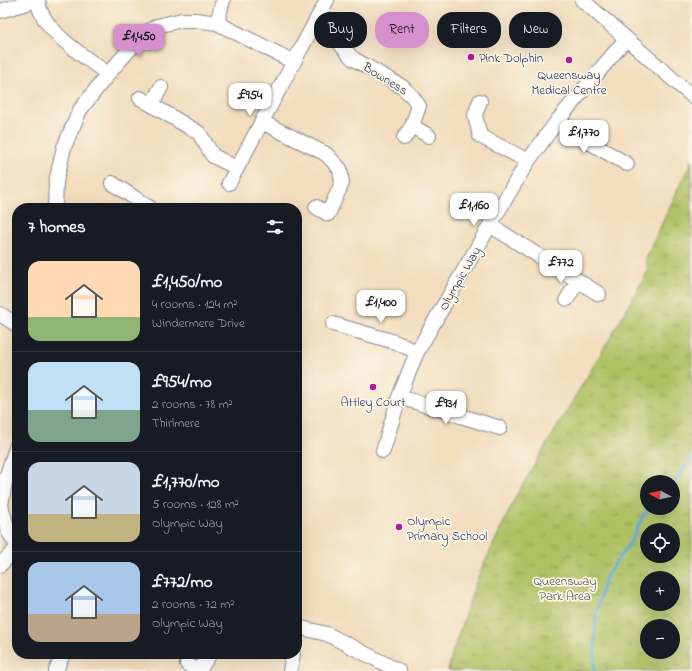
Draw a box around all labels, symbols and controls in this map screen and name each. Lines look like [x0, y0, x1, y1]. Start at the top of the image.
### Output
chip: Buy [314, 12, 367, 48]
chip: Rent [375, 12, 429, 48]
chip: Filters [437, 12, 501, 48]
chip: New [509, 12, 562, 48]
pin: £1,450 [106, 24, 172, 58]
text: £1,450 [123, 27, 155, 46]
place label: Pink Dolphin [479, 49, 543, 68]
marker: Pink Dolphin [466, 52, 476, 62]
marker: Queensway Medical Centre [564, 55, 574, 65]
street label: Bowness [358, 58, 412, 101]
place label: Queensway Medical Centre [531, 66, 607, 100]
pin: £954 [226, 83, 274, 117]
text: £954 [238, 86, 262, 105]
pin: £1,770 [551, 120, 617, 154]
text: £1,770 [569, 123, 599, 142]
pin: £1,160 [441, 193, 507, 227]
text: £1,160 [459, 196, 489, 215]
text: 7 homes [28, 215, 86, 240]
icon: filters [264, 216, 286, 238]
street label: Olympic Way [434, 243, 487, 315]
pin: £772 [537, 250, 585, 284]
text: £772 [548, 253, 574, 272]
text: £1,450/mo [152, 270, 222, 295]
icon: home [60, 277, 108, 325]
pin: £1,400 [348, 290, 414, 324]
text: £1,400 [365, 293, 397, 312]
text: 4 rooms · 124 m² [152, 295, 237, 314]
text: Windermere Drive [152, 314, 245, 333]
text: £954/mo [152, 370, 212, 395]
icon: home [60, 378, 108, 426]
marker: Attley Court [368, 382, 378, 392]
pin: £931 [422, 391, 470, 425]
place label: Attley Court [341, 393, 406, 413]
text: £931 [435, 394, 457, 413]
text: 2 rooms · 78 m² [152, 395, 233, 414]
text: Thirlmere [152, 414, 200, 433]
text: £1,770/mo [152, 470, 220, 495]
north arrow [640, 475, 680, 515]
map controls [640, 475, 680, 659]
icon: home [60, 478, 108, 526]
text: 5 rooms · 128 m² [152, 495, 239, 514]
place label: Olympic Primary School [407, 512, 487, 547]
text: Olympic Way [152, 514, 223, 533]
marker: Olympic Primary School [394, 522, 404, 532]
button: locate [640, 523, 680, 563]
text: £772/mo [152, 570, 213, 595]
button: + [640, 571, 680, 611]
park label: Queensway Park Area [533, 572, 597, 606]
icon: home [60, 578, 108, 626]
text: 2 rooms · 72 m² [152, 595, 234, 614]
text: Olympic Way [152, 614, 223, 633]
button: − [640, 619, 680, 659]

